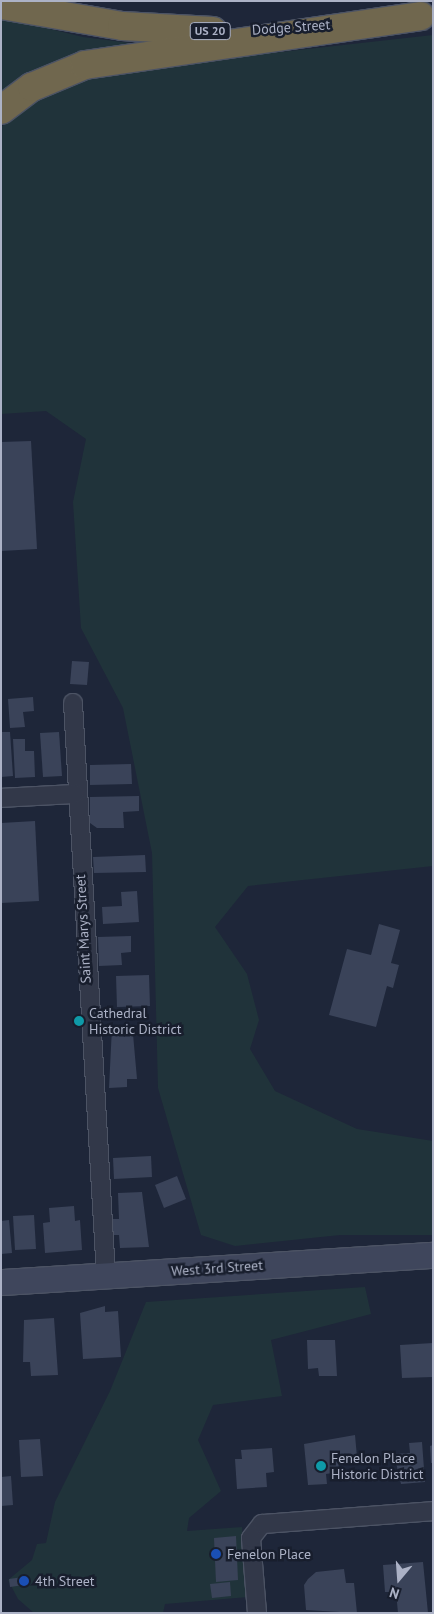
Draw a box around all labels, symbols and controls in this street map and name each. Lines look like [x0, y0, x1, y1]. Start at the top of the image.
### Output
street label: Dodge Street [251, 16, 331, 38]
road number: US 20 [189, 22, 231, 40]
street label: Saint Marys Street [72, 874, 94, 984]
place label: Cathedral Historic District [89, 1005, 182, 1038]
marker: Cathedral Historic District [73, 1015, 85, 1027]
street label: West 3rd Street [171, 1256, 263, 1280]
place label: Fenelon Place Historic District [331, 1450, 424, 1482]
marker: Fenelon Place Historic District [315, 1460, 327, 1472]
place label: Fenelon Place [227, 1546, 311, 1562]
marker: Fenelon Place [209, 1547, 223, 1561]
north arrow [374, 1554, 424, 1604]
place label: 4th Street [35, 1573, 95, 1589]
marker: 4th Street [17, 1574, 31, 1588]
text: N [387, 1583, 402, 1603]

